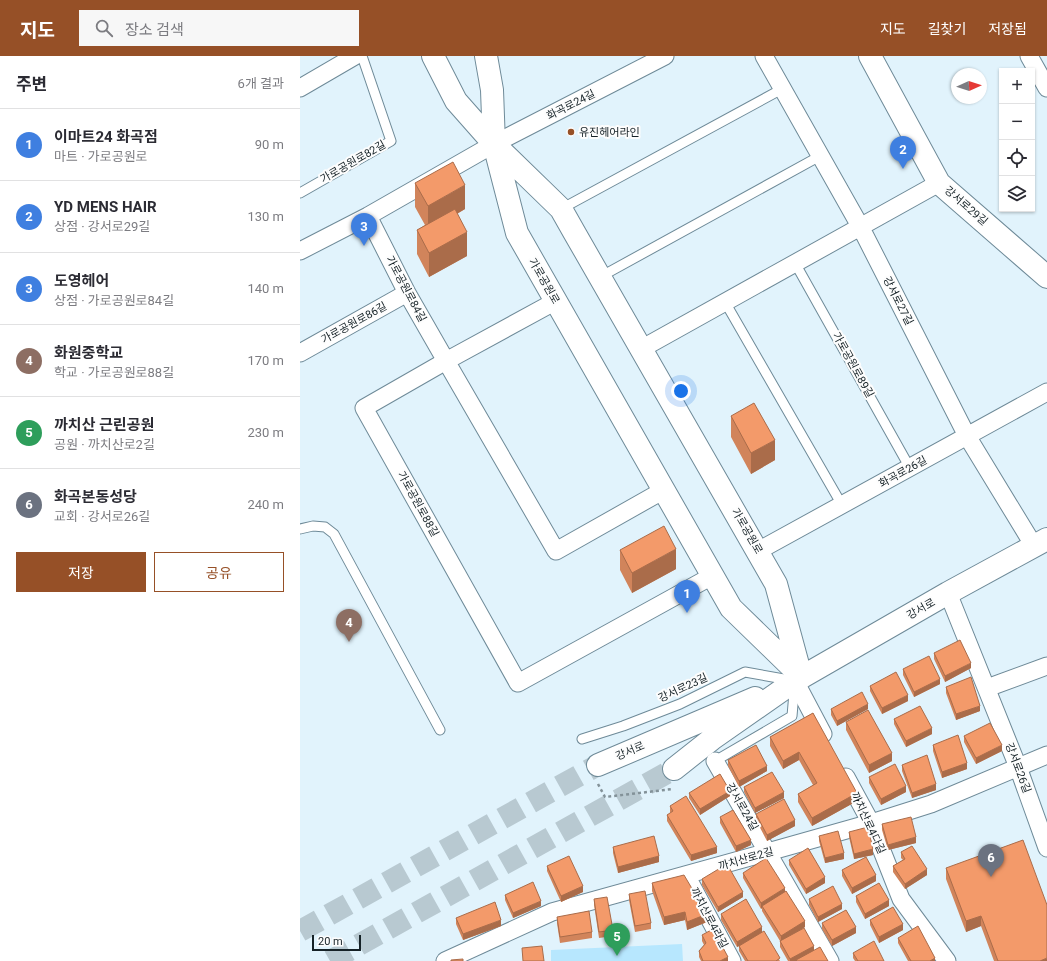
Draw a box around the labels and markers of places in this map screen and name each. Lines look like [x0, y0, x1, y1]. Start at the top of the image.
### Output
place label: 유진헤어라인 [579, 126, 640, 139]
marker: 유진헤어라인 [566, 127, 576, 137]
pin: 2 [890, 136, 916, 169]
pin: 3 [351, 213, 377, 246]
pin: 1 [674, 580, 700, 613]
pin: 4 [336, 609, 362, 642]
pin: 6 [978, 844, 1004, 877]
pin: 5 [604, 923, 630, 956]

